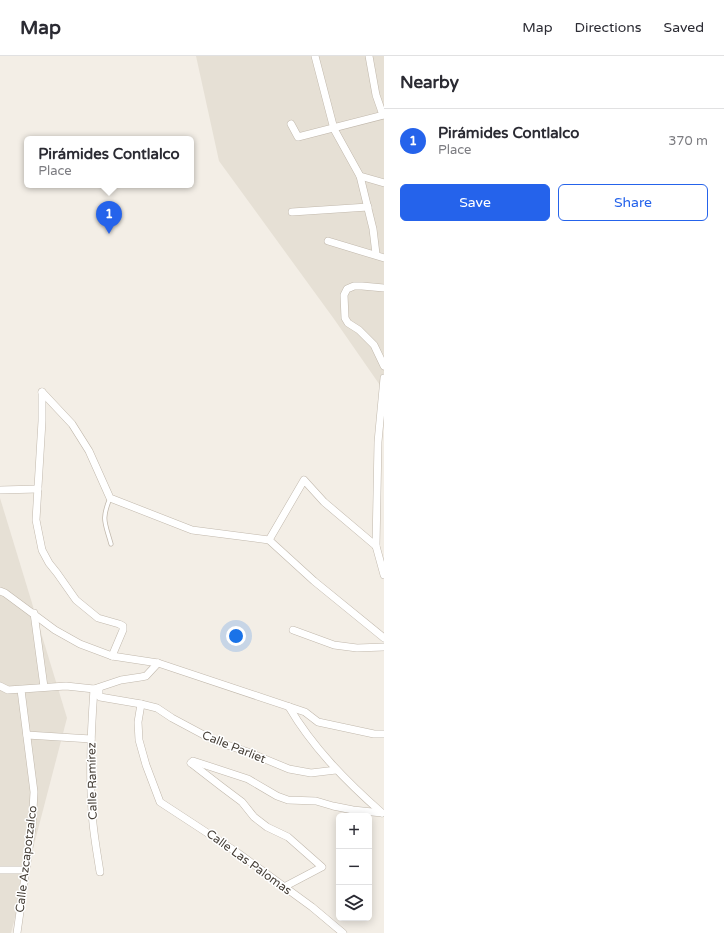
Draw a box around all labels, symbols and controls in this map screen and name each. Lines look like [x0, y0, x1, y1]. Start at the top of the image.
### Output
text: Map [20, 17, 61, 39]
text: Map [522, 19, 553, 36]
text: Directions [575, 19, 642, 36]
text: Saved [664, 19, 704, 36]
text: Nearby [400, 72, 459, 93]
text: Pirámides Contlalco [438, 124, 579, 142]
text: 1 [409, 133, 417, 149]
text: 370 m [668, 133, 708, 149]
popup [24, 136, 194, 188]
text: Place [438, 142, 471, 158]
text: Pirámides Contlalco [38, 145, 180, 163]
text: Place [38, 163, 72, 179]
button: Save [400, 184, 550, 221]
button: Share [558, 184, 708, 221]
pin: 1 [96, 201, 122, 234]
your location [226, 626, 246, 646]
street label: Calle Parliet [200, 728, 268, 766]
street label: Calle Ramírez [84, 742, 100, 820]
street label: Calle Azcapotzalco [12, 805, 40, 913]
map controls [336, 813, 372, 921]
button: + [336, 813, 372, 849]
street label: Calle Las Palomas [204, 826, 294, 898]
button: − [336, 849, 372, 885]
button: layers [336, 885, 372, 921]

